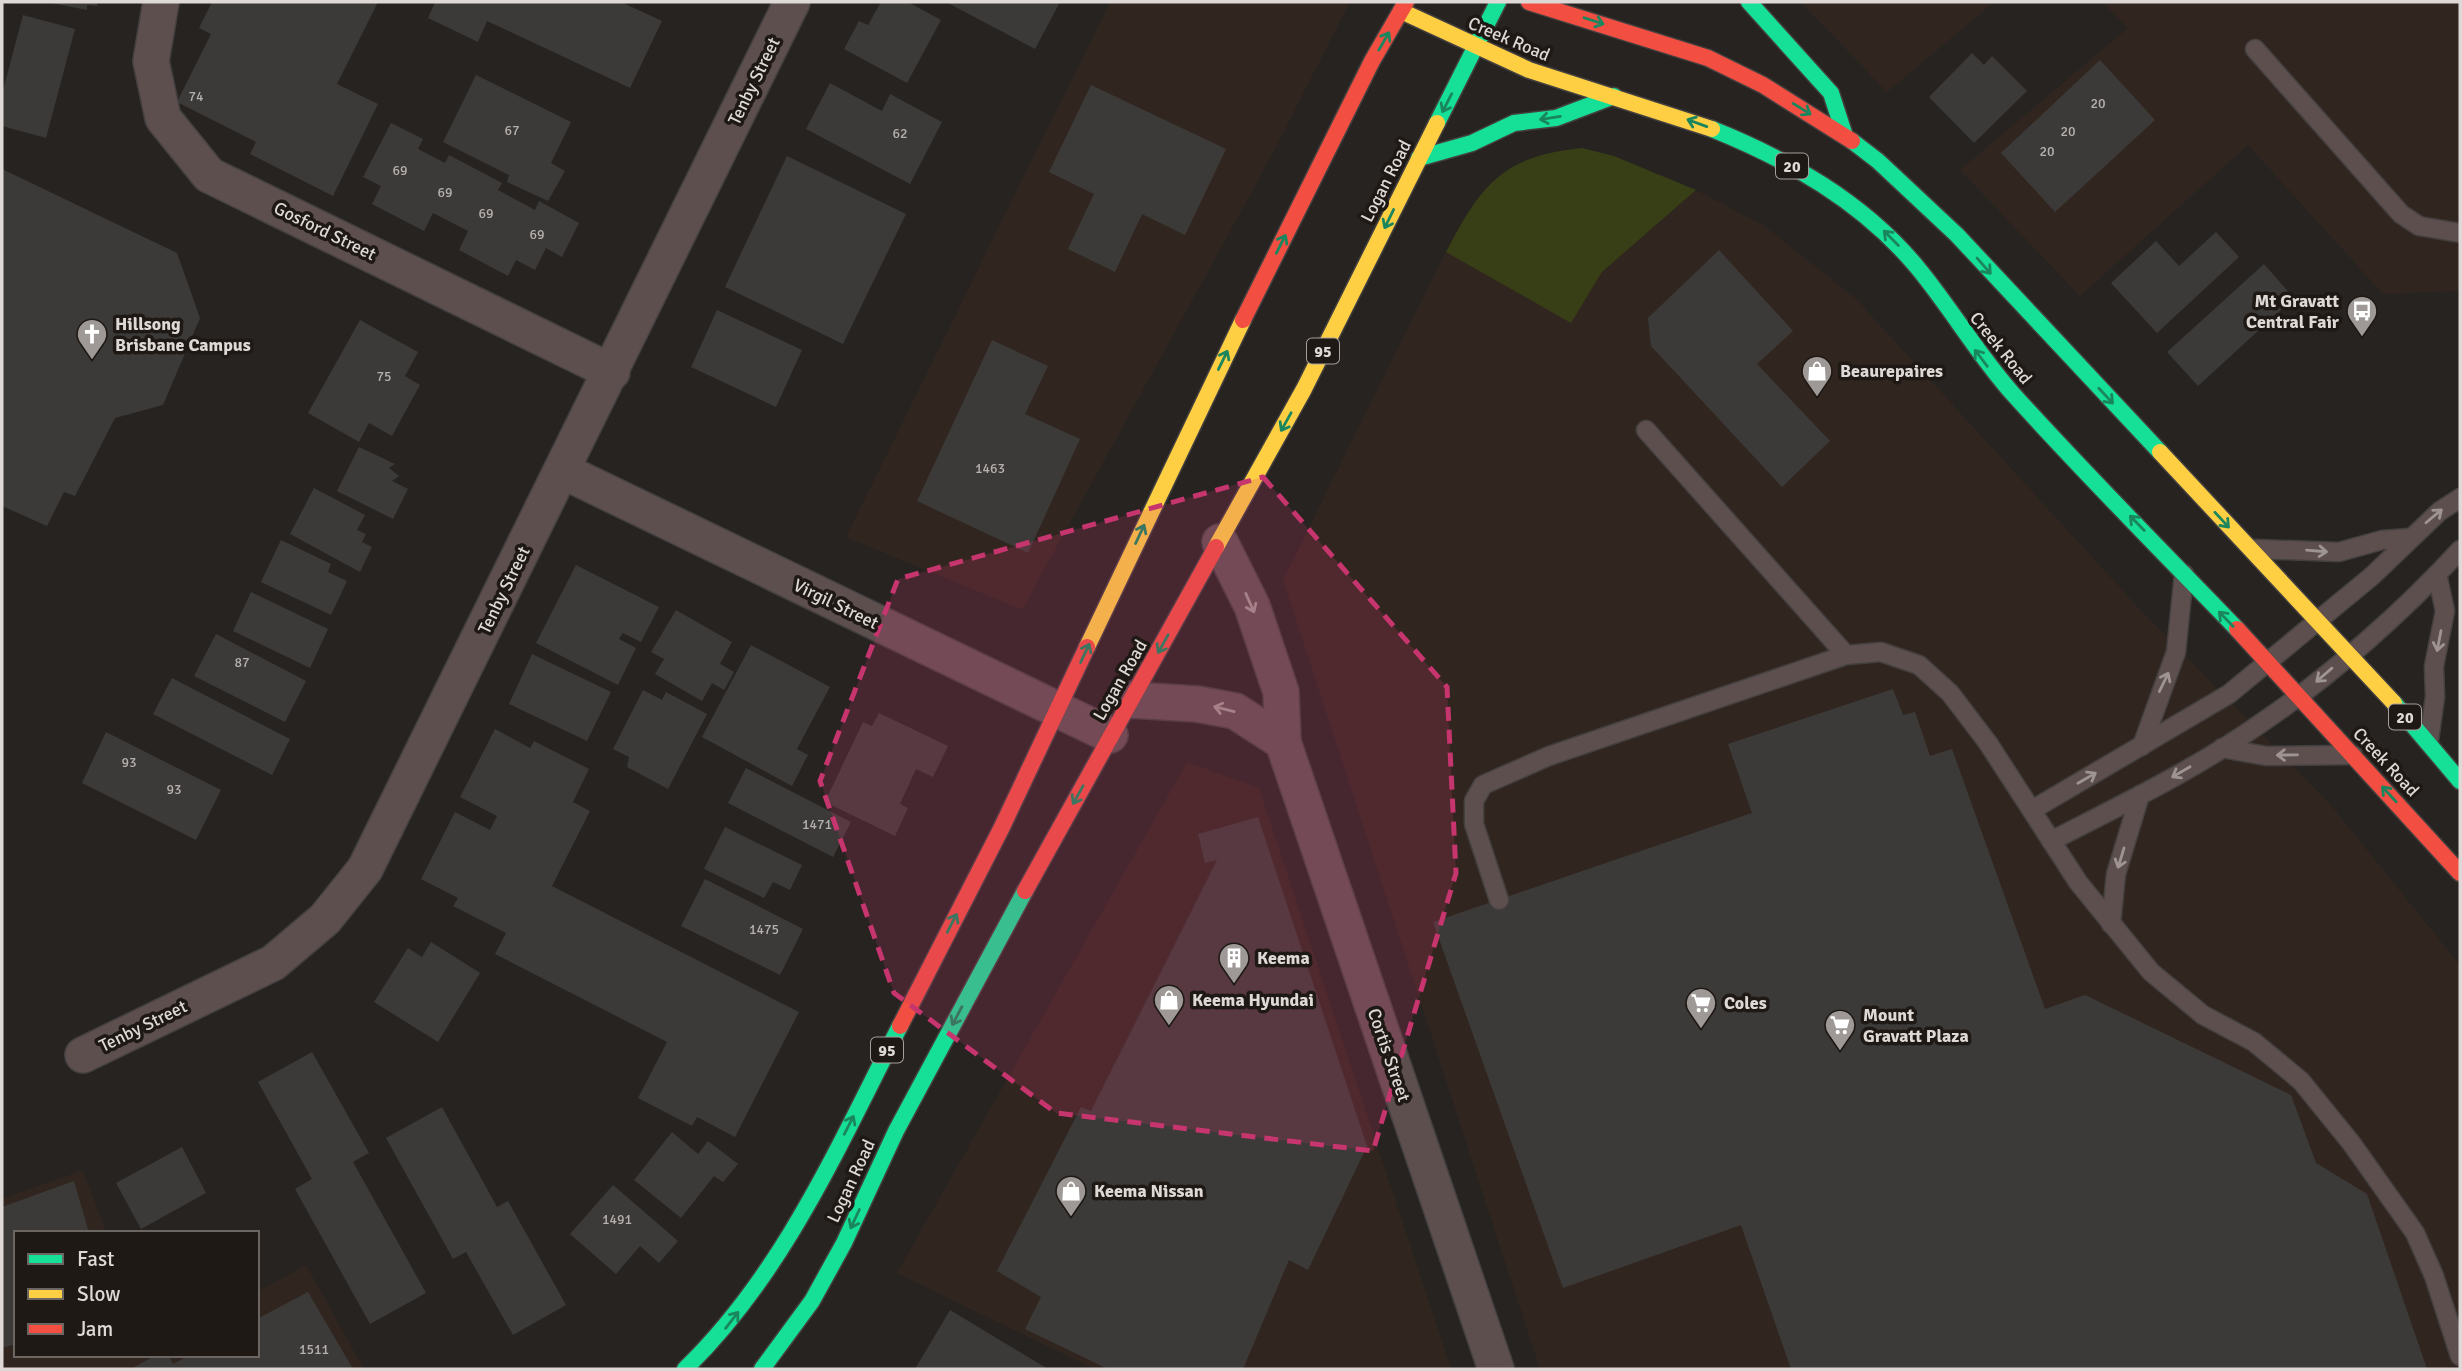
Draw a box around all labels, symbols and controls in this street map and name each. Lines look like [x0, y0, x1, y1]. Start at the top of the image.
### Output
street label: Creek Road [1465, 12, 1553, 66]
one-way arrow [1583, 15, 1605, 28]
one-way arrow [1377, 31, 1391, 51]
street label: Tenby Street [723, 33, 785, 129]
house number: 74 [188, 88, 204, 105]
one-way arrow [1440, 92, 1454, 113]
house number: 20 [2090, 95, 2106, 112]
one-way arrow [1792, 103, 1812, 117]
one-way arrow [1539, 112, 1562, 125]
one-way arrow [1686, 116, 1708, 129]
house number: 67 [504, 122, 520, 139]
house number: 20 [2060, 123, 2076, 140]
house number: 62 [892, 125, 908, 142]
street label: Logan Road [1356, 136, 1416, 226]
house number: 20 [2039, 143, 2055, 160]
road number: 20 [1776, 154, 1808, 178]
house number: 69 [392, 162, 408, 179]
house number: 69 [437, 184, 453, 201]
street label: Gosford Street [270, 197, 380, 265]
house number: 69 [478, 205, 494, 222]
one-way arrow [1381, 208, 1395, 229]
house number: 69 [529, 226, 545, 243]
one-way arrow [1882, 230, 1899, 247]
one-way arrow [1275, 234, 1289, 255]
one-way arrow [1976, 256, 1992, 274]
place label: Mt Gravatt Central Fair [2246, 290, 2340, 333]
bus stop icon: Mt Gravatt Central Fair [2345, 294, 2379, 338]
street label: Creek Road [1965, 307, 2037, 389]
place label: Hillsong Brisbane Campus [115, 313, 251, 356]
church icon: Hillsong Brisbane Campus [75, 317, 109, 361]
road number: 95 [1307, 338, 1339, 364]
one-way arrow [1974, 348, 1989, 367]
one-way arrow [1217, 350, 1230, 371]
shop icon: Beaurepaires [1800, 354, 1834, 398]
place label: Beaurepaires [1840, 360, 1943, 382]
house number: 75 [376, 368, 392, 385]
one-way arrow [2098, 387, 2114, 405]
one-way arrow [1279, 411, 1293, 431]
house number: 1463 [975, 460, 1005, 477]
one-way arrow [2425, 509, 2443, 525]
one-way arrow [2214, 511, 2230, 529]
one-way arrow [2128, 515, 2145, 532]
one-way arrow [1134, 524, 1147, 545]
street label: Tenby Street [473, 542, 535, 638]
one-way arrow [2305, 545, 2328, 558]
street label: Virgil Street [790, 574, 882, 634]
one-way arrow [1244, 592, 1257, 614]
one-way arrow [2217, 611, 2234, 628]
one-way arrow [2432, 629, 2445, 652]
one-way arrow [1156, 634, 1170, 654]
street label: Logan Road [1088, 636, 1152, 724]
one-way arrow [1079, 643, 1092, 665]
house number: 87 [234, 654, 250, 671]
one-way arrow [2315, 667, 2333, 683]
one-way arrow [2158, 672, 2172, 693]
one-way arrow [1213, 702, 1236, 715]
road number: 20 [2389, 704, 2421, 730]
street label: Creek Road [2348, 723, 2424, 801]
one-way arrow [2276, 749, 2299, 762]
house number: 93 [121, 754, 137, 771]
one-way arrow [2171, 766, 2192, 779]
one-way arrow [2076, 771, 2097, 784]
house number: 93 [166, 781, 182, 798]
one-way arrow [1070, 784, 1084, 804]
one-way arrow [2381, 786, 2398, 803]
house number: 1471 [802, 816, 832, 833]
one-way arrow [2113, 847, 2126, 869]
one-way arrow [946, 913, 960, 934]
house number: 1475 [749, 921, 779, 938]
building icon: Keema [1217, 941, 1251, 985]
place label: Keema [1257, 947, 1310, 969]
shop icon: Keema Hyundai [1152, 983, 1186, 1027]
supermarket icon: Coles [1684, 986, 1718, 1030]
place label: Keema Hyundai [1192, 989, 1314, 1011]
place label: Coles [1724, 992, 1767, 1014]
street label: Tenby Street [95, 995, 191, 1057]
place label: Mount Gravatt Plaza [1863, 1004, 1969, 1047]
one-way arrow [950, 1005, 963, 1026]
street label: Cortis Street [1363, 1005, 1415, 1105]
supermarket icon: Mount Gravatt Plaza [1823, 1008, 1857, 1052]
road number: 95 [871, 1038, 903, 1062]
one-way arrow [842, 1115, 856, 1136]
street label: Logan Road [822, 1136, 880, 1226]
shop icon: Keema Nissan [1054, 1174, 1088, 1218]
place label: Keema Nissan [1094, 1180, 1204, 1202]
one-way arrow [848, 1208, 861, 1229]
house number: 1491 [602, 1211, 632, 1228]
legend [14, 1231, 259, 1357]
text: Fast [77, 1246, 114, 1272]
text: Slow [77, 1281, 121, 1307]
one-way arrow [724, 1311, 739, 1329]
text: Jam [77, 1316, 113, 1342]
house number: 1511 [299, 1341, 329, 1358]

